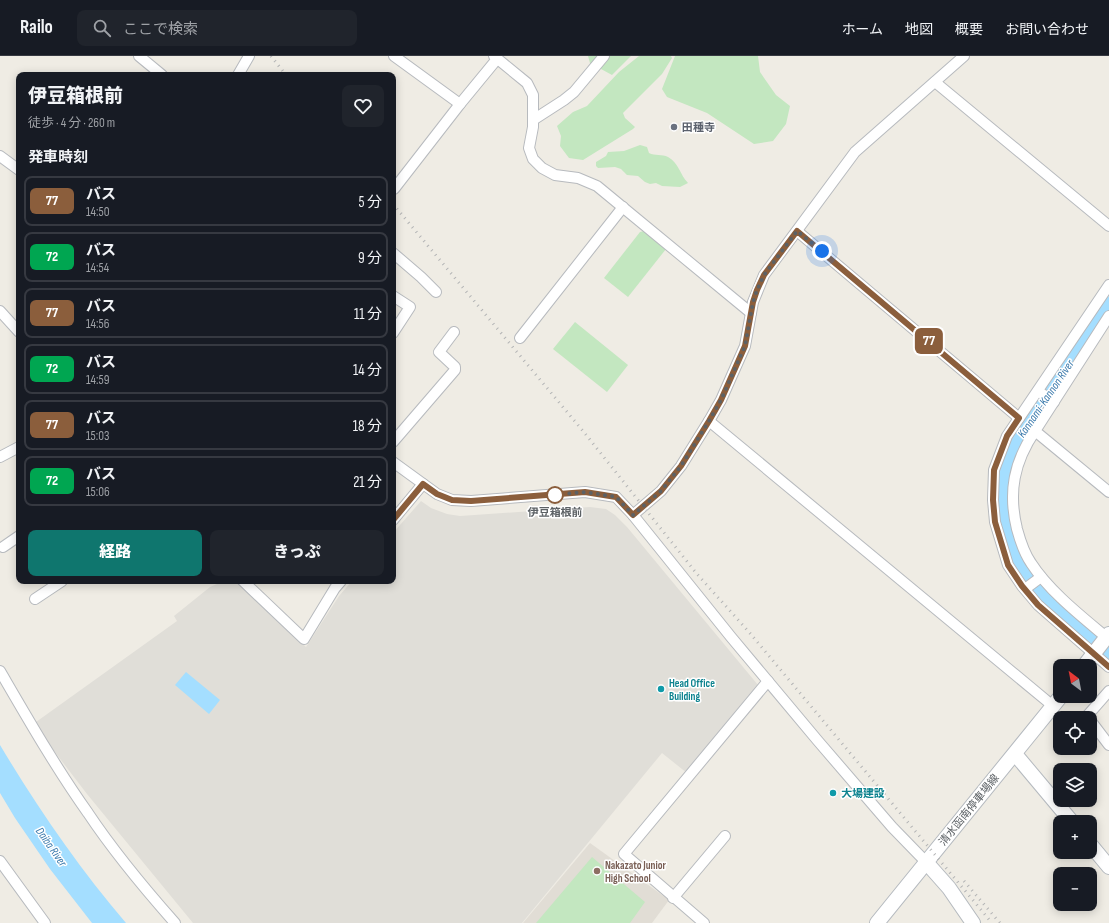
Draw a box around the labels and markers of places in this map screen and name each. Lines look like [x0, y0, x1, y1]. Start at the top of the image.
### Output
place label: 田種寺 [682, 121, 715, 134]
marker: 田種寺 [669, 122, 679, 132]
marker: 伊豆箱根前 [546, 486, 564, 504]
place label: 伊豆箱根前 [528, 506, 583, 519]
place label: Head Office Building [669, 677, 715, 703]
marker: Head Office Building [656, 684, 666, 694]
place label: 大場建設 [841, 787, 885, 800]
marker: 大場建設 [828, 788, 838, 798]
place label: Nakazato Junior High School [605, 859, 667, 885]
marker: Nakazato Junior High School [592, 866, 602, 876]

